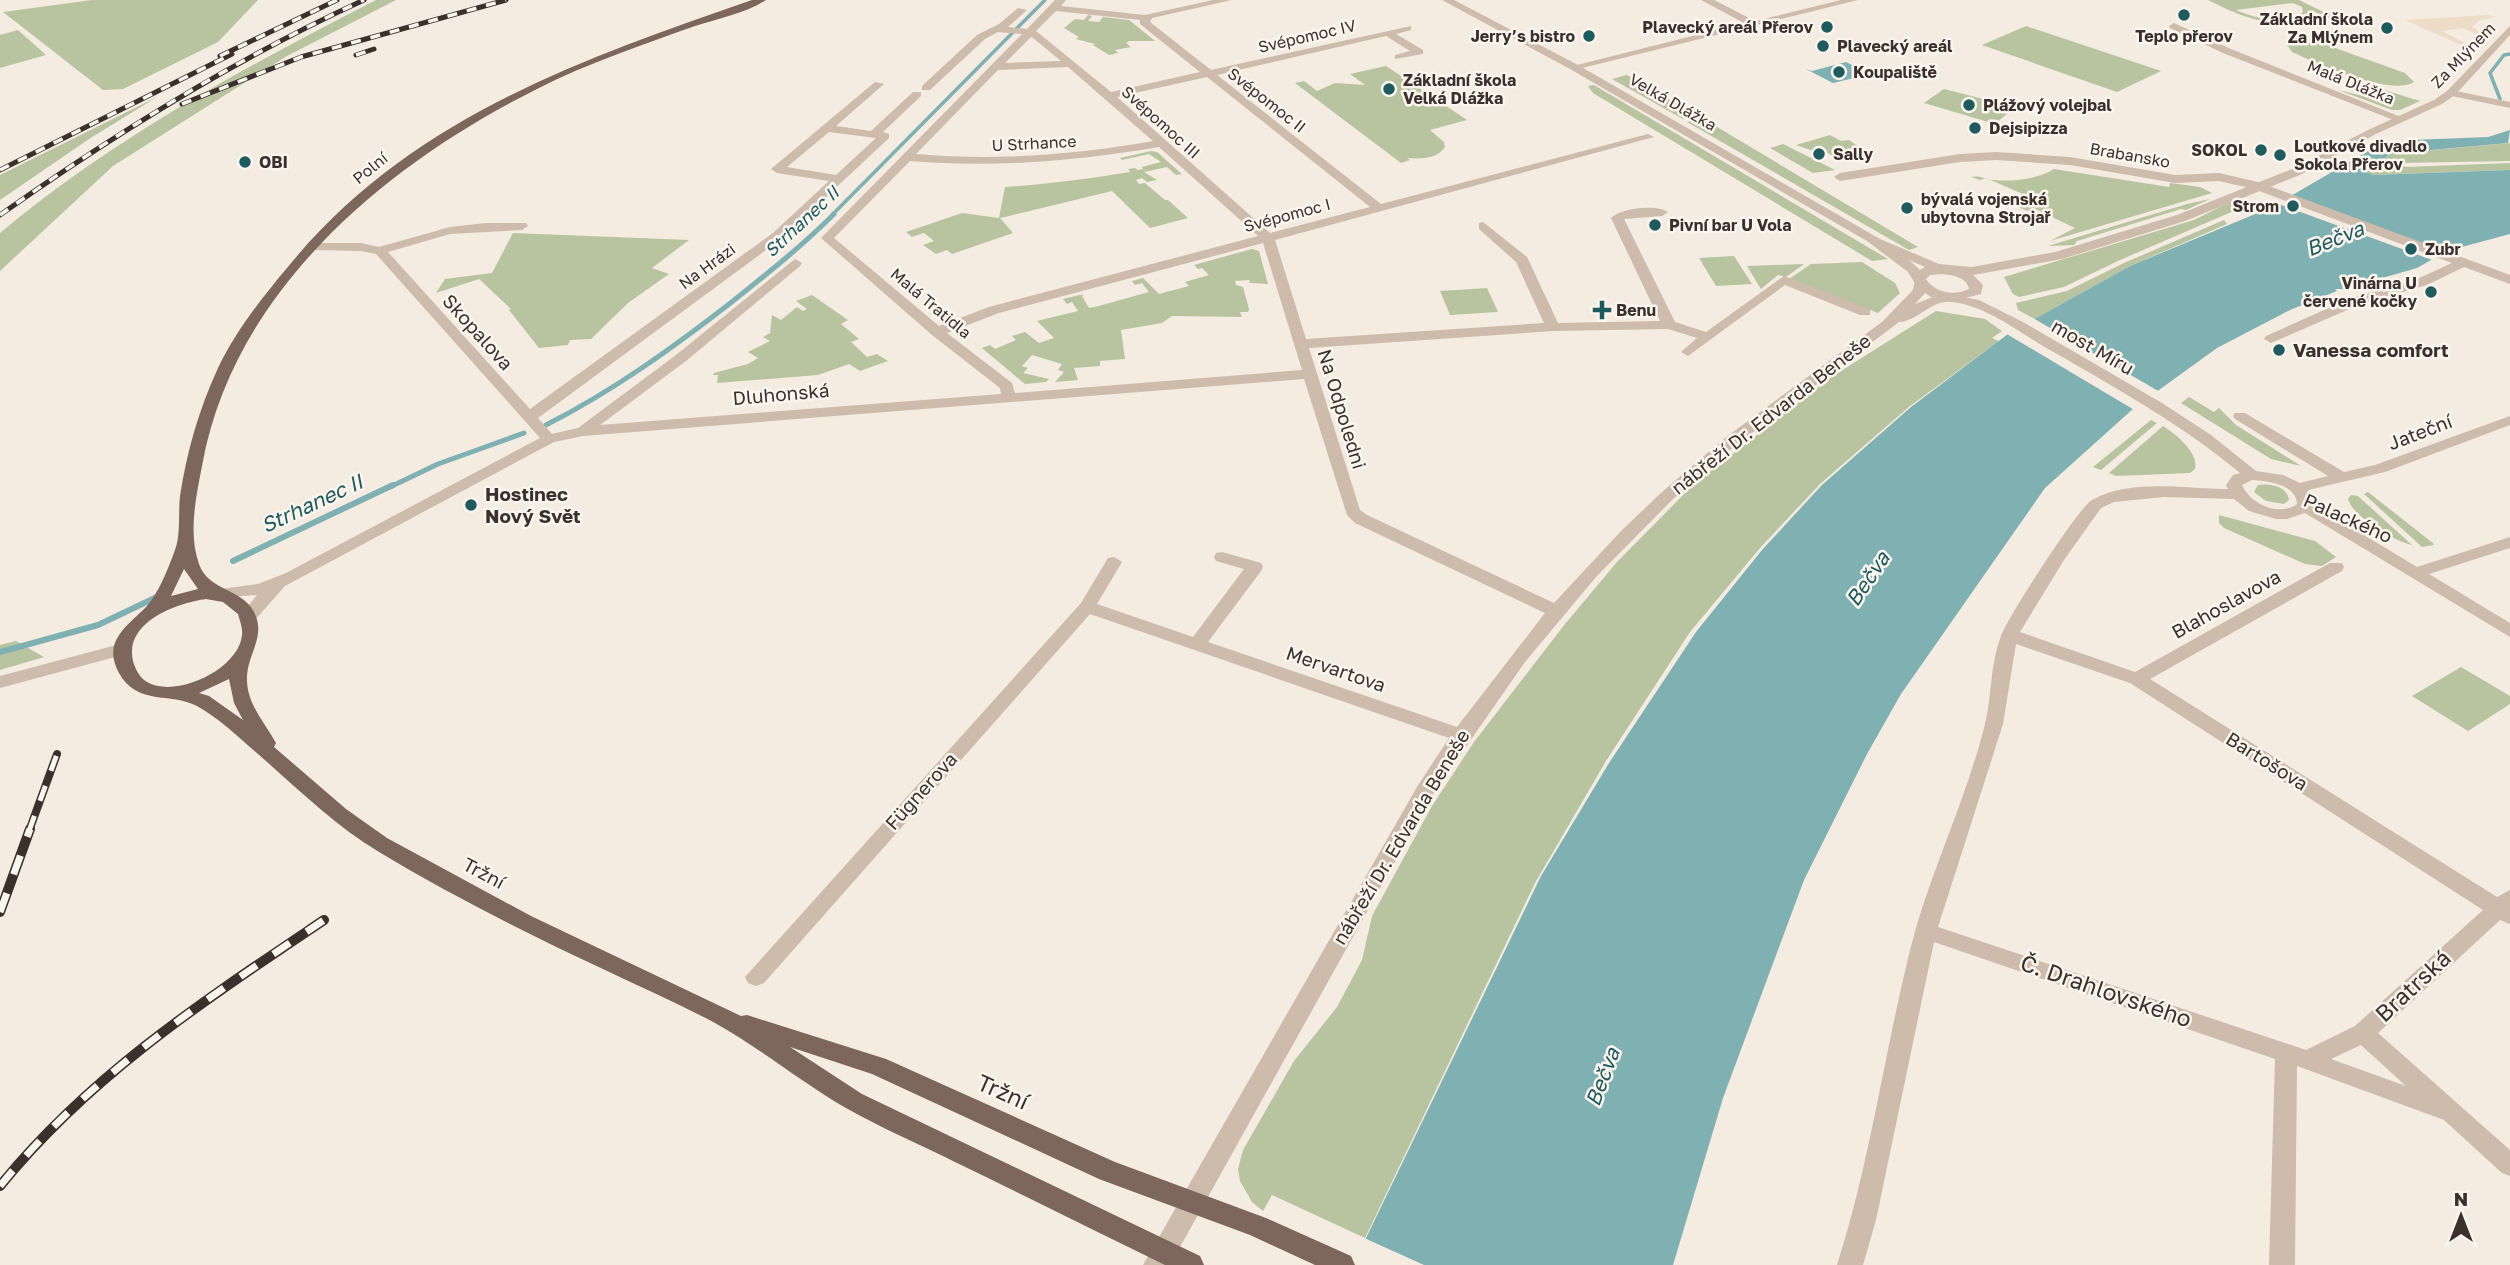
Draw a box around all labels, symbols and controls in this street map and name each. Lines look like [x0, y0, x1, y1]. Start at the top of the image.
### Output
marker: Teplo přerov [2176, 7, 2192, 23]
place label: Základní škola Za Mlýnem [2260, 9, 2373, 47]
street label: Svépomoc IV [1256, 15, 1358, 57]
place label: Plavecký areál Přerov [1642, 17, 1813, 37]
street label: Za Mlýnem [2427, 18, 2499, 92]
marker: Plavecký areál Přerov [1819, 19, 1835, 35]
marker: Základní škola Za Mlýnem [2379, 20, 2395, 36]
place label: Jerry’s bistro [1471, 26, 1575, 46]
place label: Teplo přerov [2135, 26, 2233, 46]
marker: Jerry’s bistro [1581, 28, 1597, 44]
place label: Plavecký areál [1837, 36, 1953, 56]
marker: Plavecký areál [1815, 38, 1831, 54]
street label: Malá Dlážka [2304, 55, 2398, 109]
place label: Koupaliště [1853, 62, 1937, 82]
street label: Svépomoc II [1224, 63, 1310, 137]
marker: Koupaliště [1831, 64, 1847, 80]
street label: Velká Dlážka [1626, 69, 1720, 135]
place label: Základní škola Velká Dlážka [1403, 70, 1516, 108]
street label: Svépomoc III [1118, 81, 1204, 163]
marker: Základní škola Velká Dlážka [1381, 81, 1397, 97]
place label: Plážový volejbal [1983, 95, 2112, 115]
marker: Plážový volejbal [1961, 97, 1977, 113]
place label: Dejsipizza [1989, 118, 2068, 138]
marker: Dejsipizza [1967, 120, 1983, 136]
street label: U Strhance [991, 131, 1077, 155]
place label: Loutkové divadlo Sokola Přerov [2294, 136, 2427, 174]
street label: Brabansko [2088, 138, 2172, 172]
place label: SOKOL [2191, 140, 2247, 160]
marker: SOKOL [2253, 142, 2269, 158]
place label: Sally [1833, 144, 1873, 164]
marker: Sally [1811, 146, 1827, 162]
street label: Polní [348, 147, 393, 188]
marker: Loutkové divadlo Sokola Přerov [2272, 147, 2288, 163]
place label: OBI [259, 152, 288, 172]
marker: OBI [237, 154, 253, 170]
water label: Strhanec II [760, 180, 844, 261]
place label: bývalá vojenská ubytovna Strojař [1921, 189, 2051, 227]
street label: Svépomoc I [1241, 194, 1333, 236]
place label: Strom [2232, 196, 2279, 216]
marker: Strom [2285, 198, 2301, 214]
marker: bývalá vojenská ubytovna Strojař [1899, 200, 1915, 216]
water label: Bečva [2302, 214, 2368, 261]
place label: Pivní bar U Vola [1669, 215, 1791, 235]
marker: Pivní bar U Vola [1647, 217, 1663, 233]
street label: Na Hrázi [675, 239, 739, 293]
place label: Zubr [2425, 239, 2461, 259]
marker: Zubr [2403, 241, 2419, 257]
street label: Malá Tratidla [887, 263, 975, 343]
place label: Vinárna U červené kočky [2303, 273, 2417, 311]
marker: Vinárna U červené kočky [2423, 284, 2439, 300]
street label: Skopalova [438, 289, 518, 374]
place label: Benu [1616, 300, 1656, 320]
marker: Benu [1594, 302, 1610, 318]
street label: most Míru [2048, 314, 2138, 379]
street label: nábřeží Dr. Edvarda Beneše [1666, 329, 1875, 499]
place label: Vanessa comfort [2293, 338, 2449, 361]
marker: Vanessa comfort [2271, 342, 2287, 358]
street label: Na Odpoledni [1313, 346, 1372, 472]
street label: Dluhonská [732, 378, 830, 409]
street label: Jateční [2384, 408, 2457, 454]
water label: Strhanec II [257, 468, 368, 538]
place label: Hostinec Nový Svět [485, 482, 581, 527]
street label: Palackého [2300, 488, 2396, 547]
marker: Hostinec Nový Svět [463, 497, 479, 513]
water label: Bečva [1840, 545, 1895, 611]
street label: Blahoslavova [2167, 564, 2284, 643]
street label: Mervartova [1284, 641, 1389, 696]
street label: nábřeží Dr. Edvarda Beneše [1327, 725, 1474, 948]
street label: Bartošova [2222, 726, 2312, 795]
street label: Fügnerova [880, 747, 961, 834]
street label: Tržní [459, 852, 511, 894]
street label: Bratrská [2369, 943, 2456, 1027]
street label: Č. Drahlovského [2017, 948, 2196, 1032]
water label: Bečva [1579, 1043, 1625, 1109]
street label: Tržní [973, 1067, 1035, 1115]
north arrow [2426, 1181, 2496, 1251]
text: N [2454, 1187, 2468, 1210]

